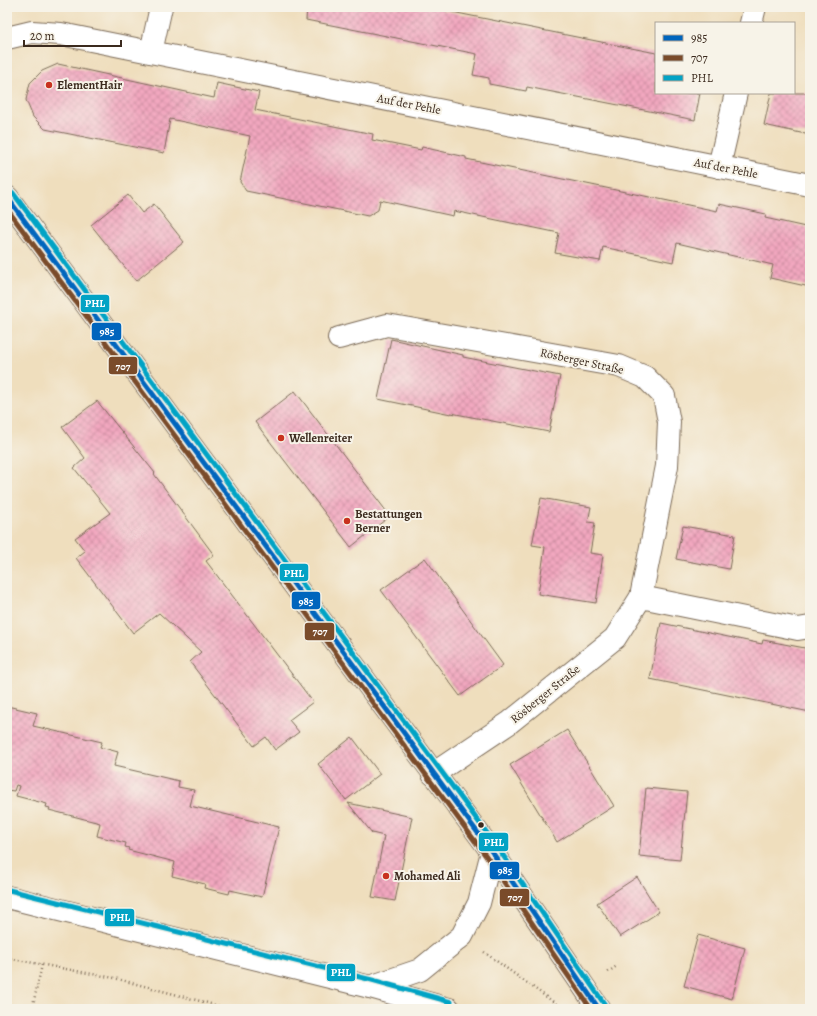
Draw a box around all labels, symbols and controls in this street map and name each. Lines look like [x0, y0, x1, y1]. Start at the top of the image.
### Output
scale bar [24, 22, 121, 48]
legend [655, 22, 795, 94]
text: 20 m [30, 28, 54, 44]
text: 985 [691, 30, 707, 46]
text: 707 [691, 50, 708, 66]
text: PHL [691, 70, 714, 86]
place label: ElementHair [57, 77, 122, 93]
marker: ElementHair [44, 80, 54, 90]
street label: Auf der Pehle [375, 90, 442, 118]
street label: Auf der Pehle [692, 154, 759, 182]
line badge: PHL [80, 294, 110, 313]
text: PHL [85, 296, 105, 311]
line badge: 985 [91, 322, 122, 341]
text: 985 [99, 324, 115, 339]
street label: Rösberger Straße [539, 344, 625, 378]
line badge: 707 [108, 356, 138, 375]
text: 707 [116, 359, 131, 374]
place label: Wellenreiter [288, 430, 352, 446]
marker: Wellenreiter [276, 433, 286, 443]
place label: Bestattungen Berner [355, 506, 423, 536]
marker: Bestattungen Berner [342, 516, 352, 526]
line badge: PHL [279, 563, 309, 582]
text: PHL [284, 566, 304, 581]
line badge: 985 [291, 591, 321, 610]
text: 985 [298, 594, 314, 609]
line badge: 707 [304, 622, 335, 641]
text: 707 [313, 624, 328, 639]
street label: Rösberger Straße [507, 661, 583, 727]
unlabelled marker [476, 820, 486, 830]
line badge: PHL [478, 832, 509, 852]
text: PHL [484, 835, 504, 850]
line badge: 985 [489, 861, 520, 880]
text: 985 [497, 863, 513, 878]
place label: Mohamed Ali [394, 868, 461, 884]
marker: Mohamed Ali [381, 871, 391, 881]
line badge: 707 [499, 888, 530, 907]
text: 707 [508, 890, 523, 905]
line badge: PHL [104, 908, 135, 927]
text: PHL [110, 910, 130, 925]
line badge: PHL [326, 963, 356, 982]
text: PHL [331, 965, 351, 980]

